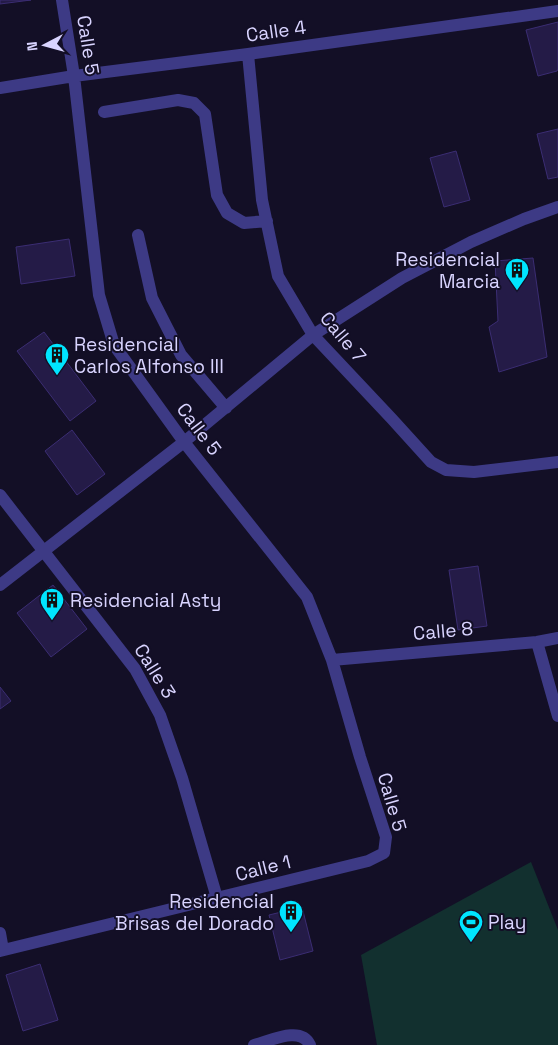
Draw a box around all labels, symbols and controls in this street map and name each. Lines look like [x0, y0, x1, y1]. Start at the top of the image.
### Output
street label: Calle 5 [71, 13, 105, 77]
street label: Calle 4 [244, 14, 308, 48]
north arrow [20, 20, 70, 70]
text: N [23, 41, 42, 52]
place label: Residencial Marcia [395, 247, 500, 294]
building icon: Residencial Marcia [504, 257, 530, 291]
street label: Calle 7 [314, 306, 372, 368]
place label: Residencial Carlos Alfonso III [74, 332, 224, 379]
building icon: Residencial Carlos Alfonso III [44, 342, 70, 376]
street label: Calle 5 [171, 398, 227, 460]
building icon: Residencial Asty [39, 587, 65, 621]
place label: Residencial Asty [70, 588, 221, 613]
street label: Calle 8 [412, 616, 474, 646]
street label: Calle 3 [128, 639, 182, 703]
street label: Calle 5 [372, 770, 412, 834]
street label: Calle 1 [233, 849, 293, 887]
place label: Residencial Brisas del Dorado [115, 889, 274, 936]
building icon: Residencial Brisas del Dorado [278, 899, 304, 933]
sports icon: Play [458, 909, 484, 943]
place label: Play [488, 910, 526, 935]

